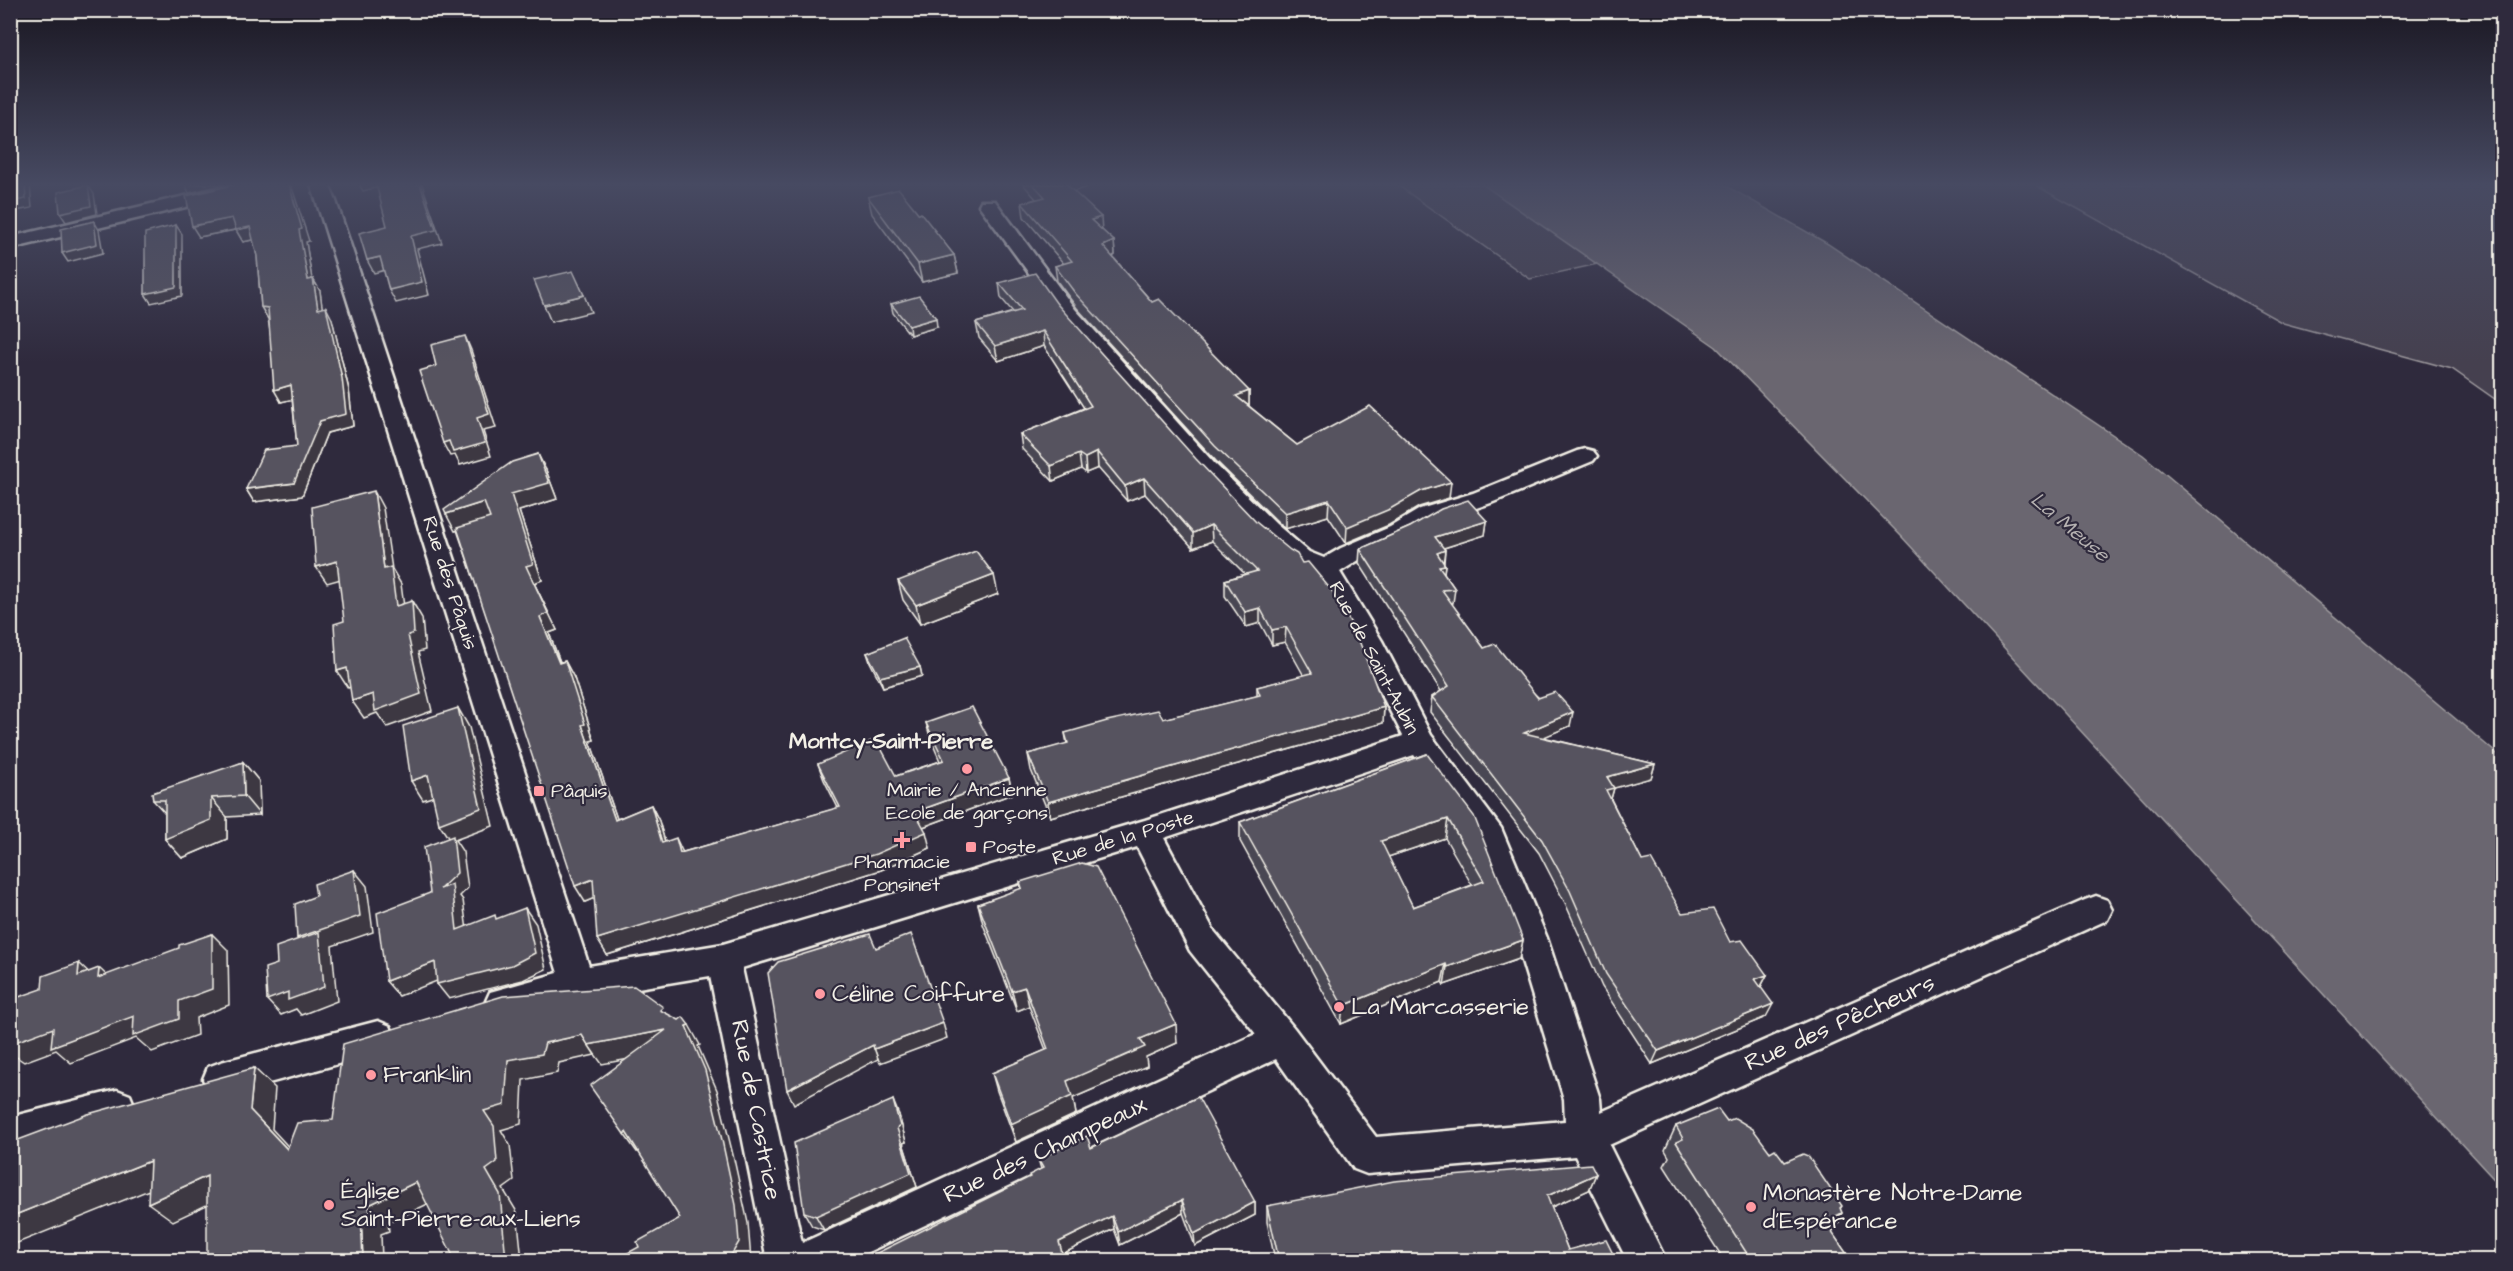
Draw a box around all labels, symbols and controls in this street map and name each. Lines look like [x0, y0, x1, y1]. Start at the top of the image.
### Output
water label: La Meuse [2024, 485, 2117, 570]
street label: Rue des Pâquis [415, 513, 485, 653]
street label: Rue de Saint-Aubin [1322, 576, 1426, 740]
district label: Montcy-Saint-Pierre [789, 726, 993, 759]
marker: Mairie / Ancienne Ecole de garçons [960, 762, 974, 776]
place label: Mairie / Ancienne Ecole de garçons [886, 776, 1048, 828]
place label: Pâquis [551, 777, 607, 805]
marker: Pâquis [532, 784, 546, 798]
street label: Rue de la Poste [1049, 803, 1197, 873]
marker: Pharmacie Ponsinet [895, 833, 909, 847]
place label: Poste [983, 833, 1036, 861]
marker: Poste [964, 840, 978, 854]
place label: Pharmacie Ponsinet [854, 848, 950, 899]
street label: Rue des Pêcheurs [1740, 966, 1940, 1080]
place label: Céline Coiffure [832, 977, 1005, 1011]
marker: Céline Coiffure [813, 987, 827, 1001]
place label: La Marcasserie [1351, 990, 1529, 1024]
marker: La Marcasserie [1332, 1000, 1346, 1014]
street label: Rue de Castrice [722, 1017, 790, 1203]
place label: Franklin [383, 1058, 471, 1092]
marker: Franklin [364, 1068, 378, 1082]
street label: Rue des Champeaux [938, 1088, 1153, 1212]
place label: Église Saint-Pierre-aux-Liens [341, 1174, 581, 1236]
place label: Monastère Notre-Dame d'Espérance [1763, 1176, 2023, 1238]
marker: Église Saint-Pierre-aux-Liens [322, 1198, 336, 1212]
marker: Monastère Notre-Dame d'Espérance [1744, 1200, 1758, 1214]

